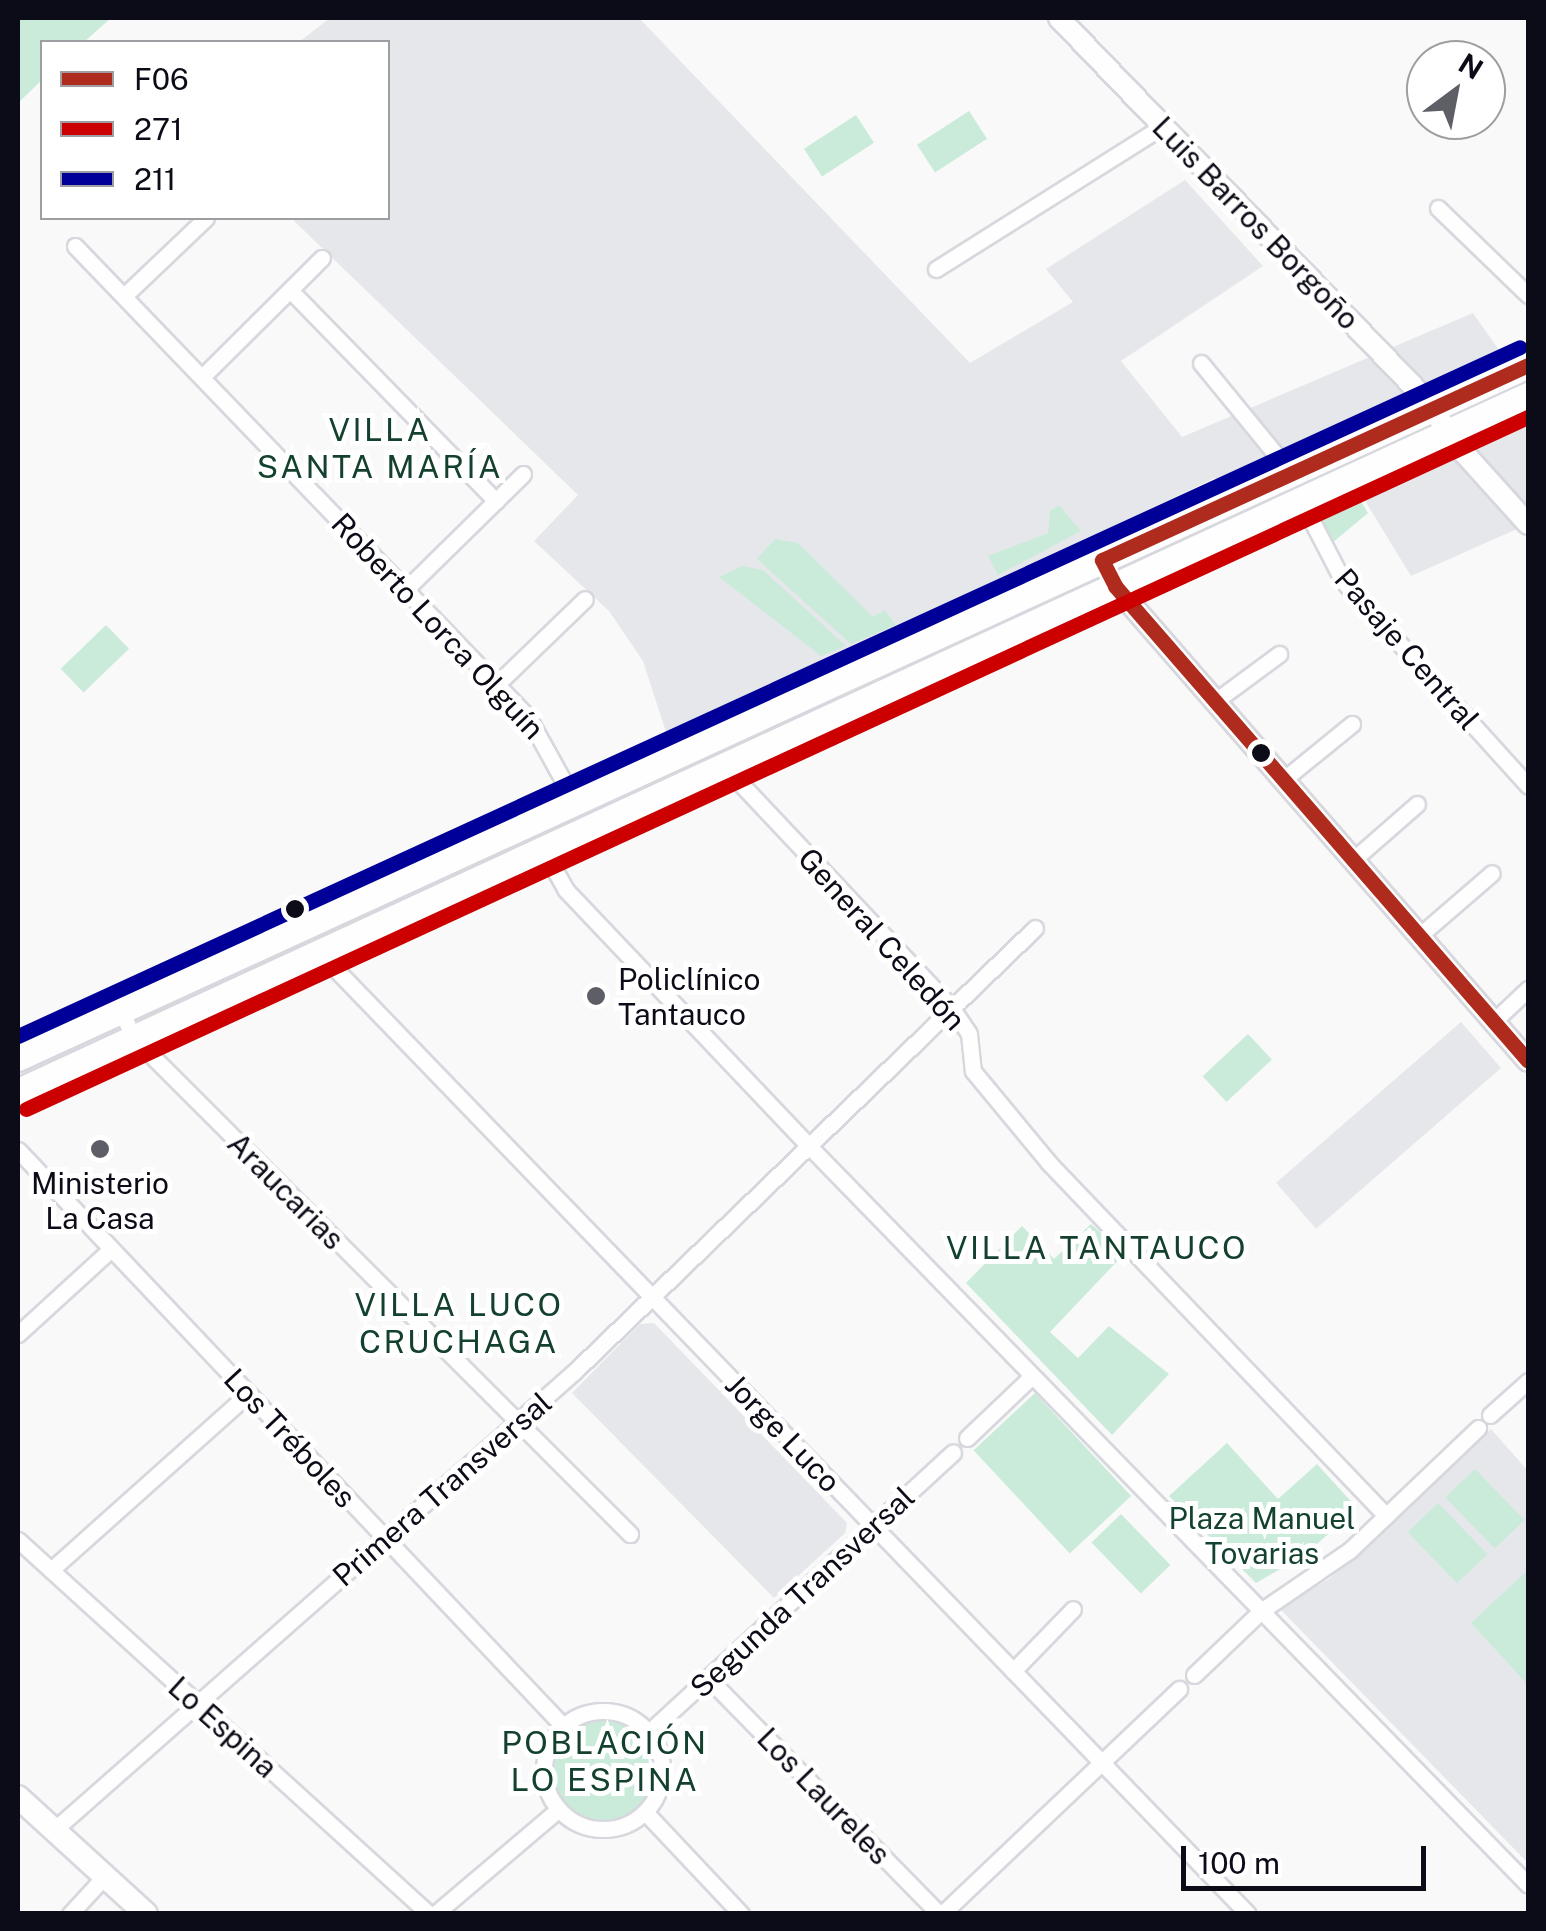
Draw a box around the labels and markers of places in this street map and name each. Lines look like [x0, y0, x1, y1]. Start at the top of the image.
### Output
unlabelled marker [1251, 743, 1271, 763]
unlabelled marker [285, 899, 305, 919]
place label: Policlínico Tantauco [618, 961, 761, 1032]
marker: Policlínico Tantauco [583, 983, 609, 1009]
marker: Ministerio La Casa [89, 1138, 111, 1160]
place label: Ministerio La Casa [31, 1165, 169, 1236]

